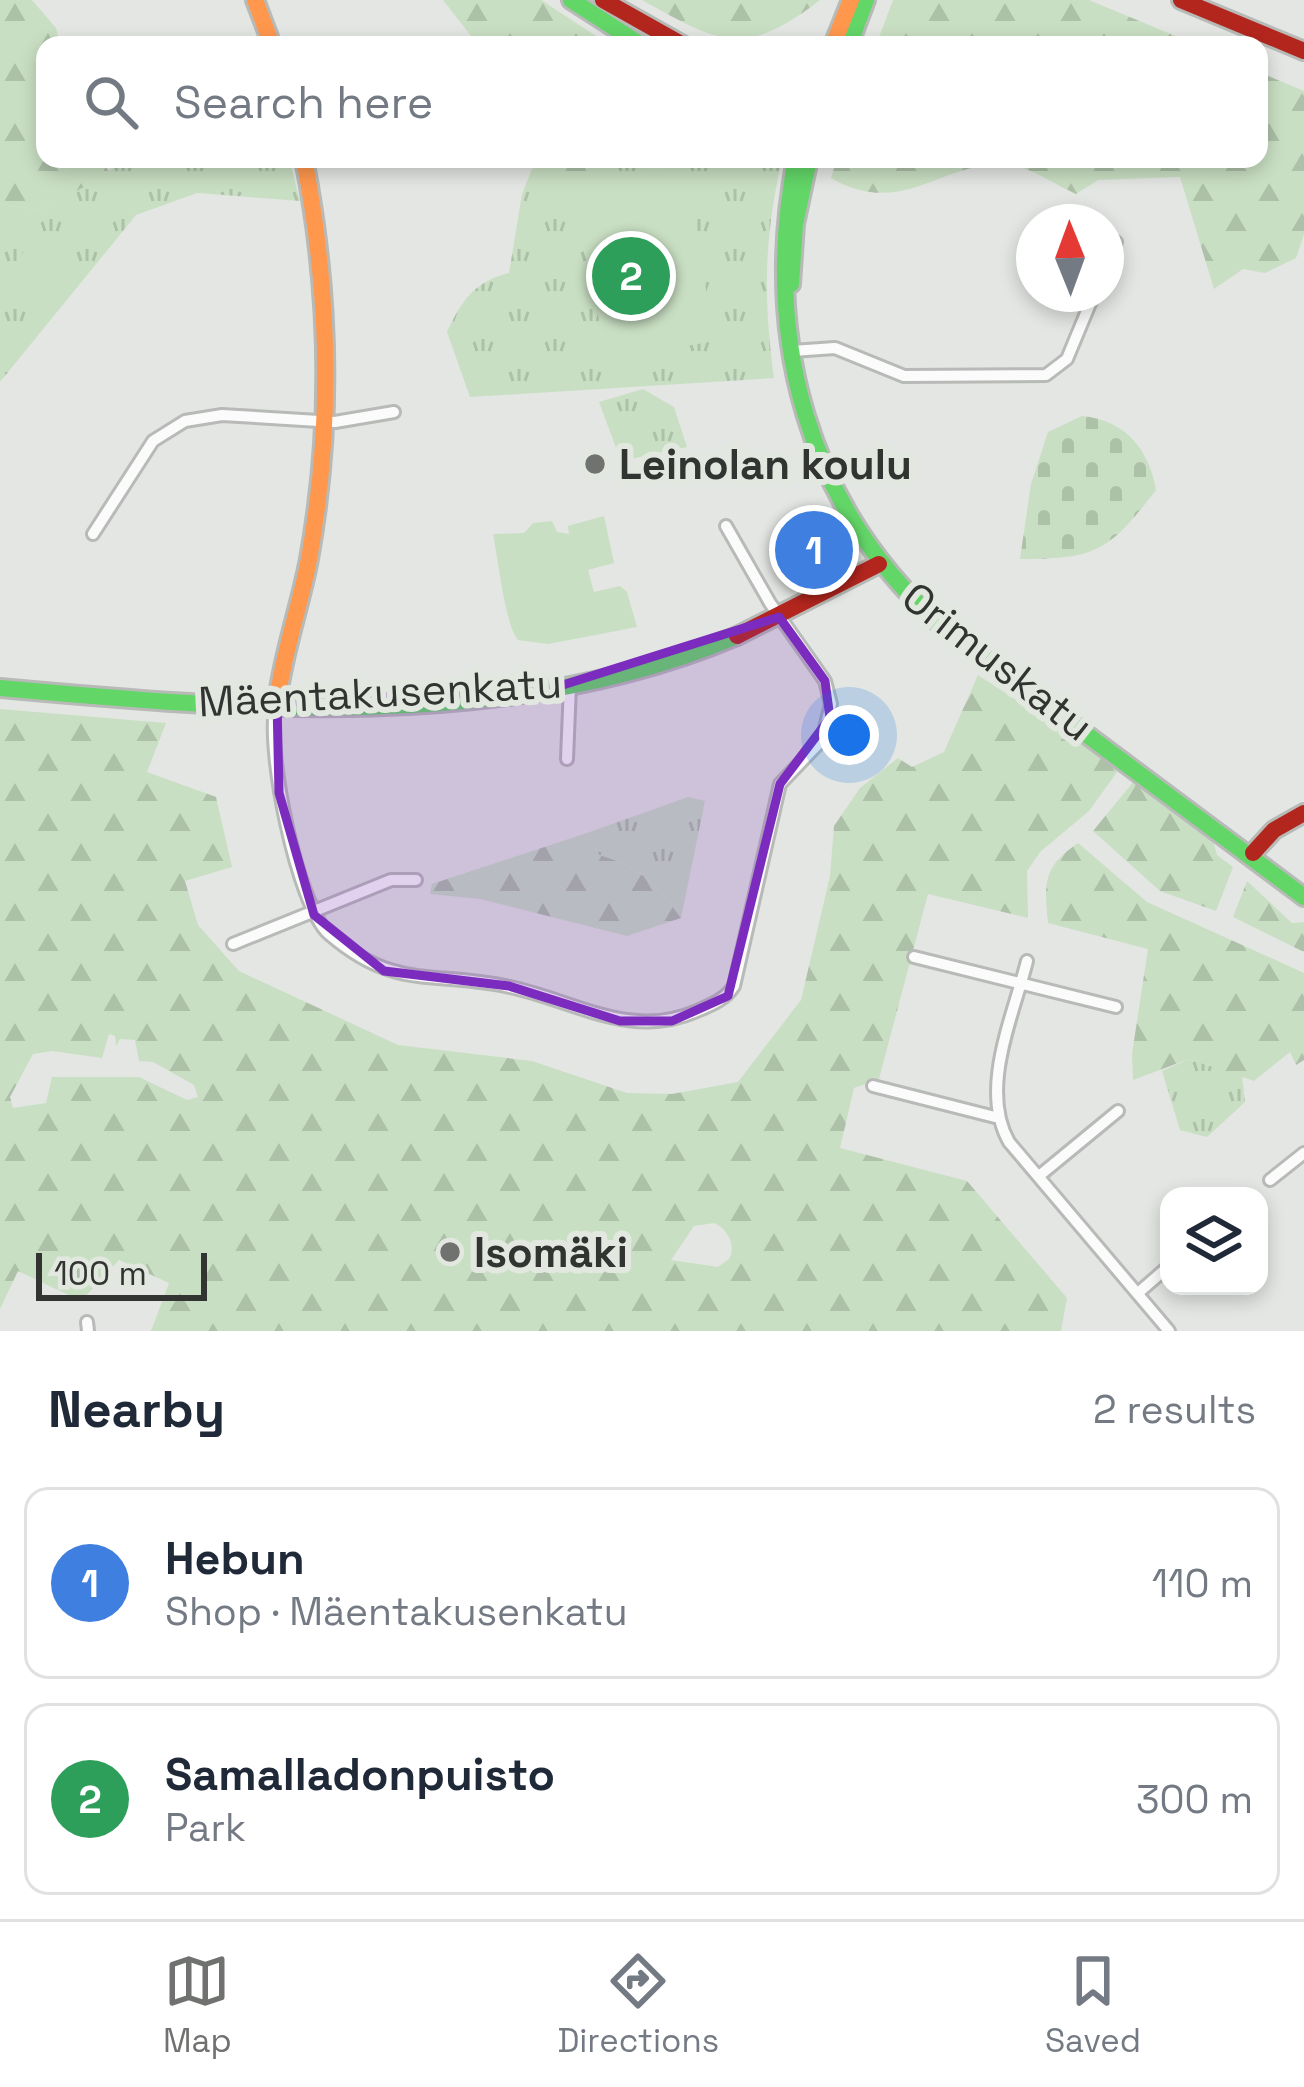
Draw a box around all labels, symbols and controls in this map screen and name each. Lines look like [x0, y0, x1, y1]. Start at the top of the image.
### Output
search box [36, 36, 1268, 168]
icon: search [78, 69, 144, 135]
text: Search here [174, 74, 433, 131]
north arrow [1016, 204, 1124, 312]
pin: 2 [592, 231, 670, 321]
place label: Leinolan koulu [619, 438, 912, 491]
marker: Leinolan koulu [582, 451, 608, 477]
pin: 1 [775, 505, 853, 595]
street label: Orimuskatu [892, 570, 1104, 752]
street label: Mäentakusenkatu [197, 657, 563, 728]
your location [819, 705, 879, 765]
map controls [1160, 1187, 1268, 1295]
button: layers [1160, 1187, 1268, 1295]
place label: Isomäki [474, 1226, 628, 1279]
marker: Isomäki [437, 1239, 463, 1265]
scale bar [36, 1247, 207, 1300]
text: 100 m [54, 1253, 147, 1295]
text: Nearby [48, 1377, 225, 1442]
text: 2 results [1093, 1385, 1256, 1434]
text: Hebun [165, 1530, 305, 1587]
text: 1 [81, 1559, 99, 1608]
text: 110 m [1152, 1559, 1253, 1608]
text: Shop · Mäentakusenkatu [165, 1587, 628, 1636]
text: Samalladonpuisto [165, 1746, 555, 1803]
text: 2 [78, 1775, 102, 1824]
text: 300 m [1136, 1775, 1253, 1824]
text: Park [165, 1803, 246, 1852]
tab: Map [163, 1948, 232, 2062]
tab: Directions [557, 1948, 719, 2062]
tab: Saved [1045, 1948, 1141, 2062]

